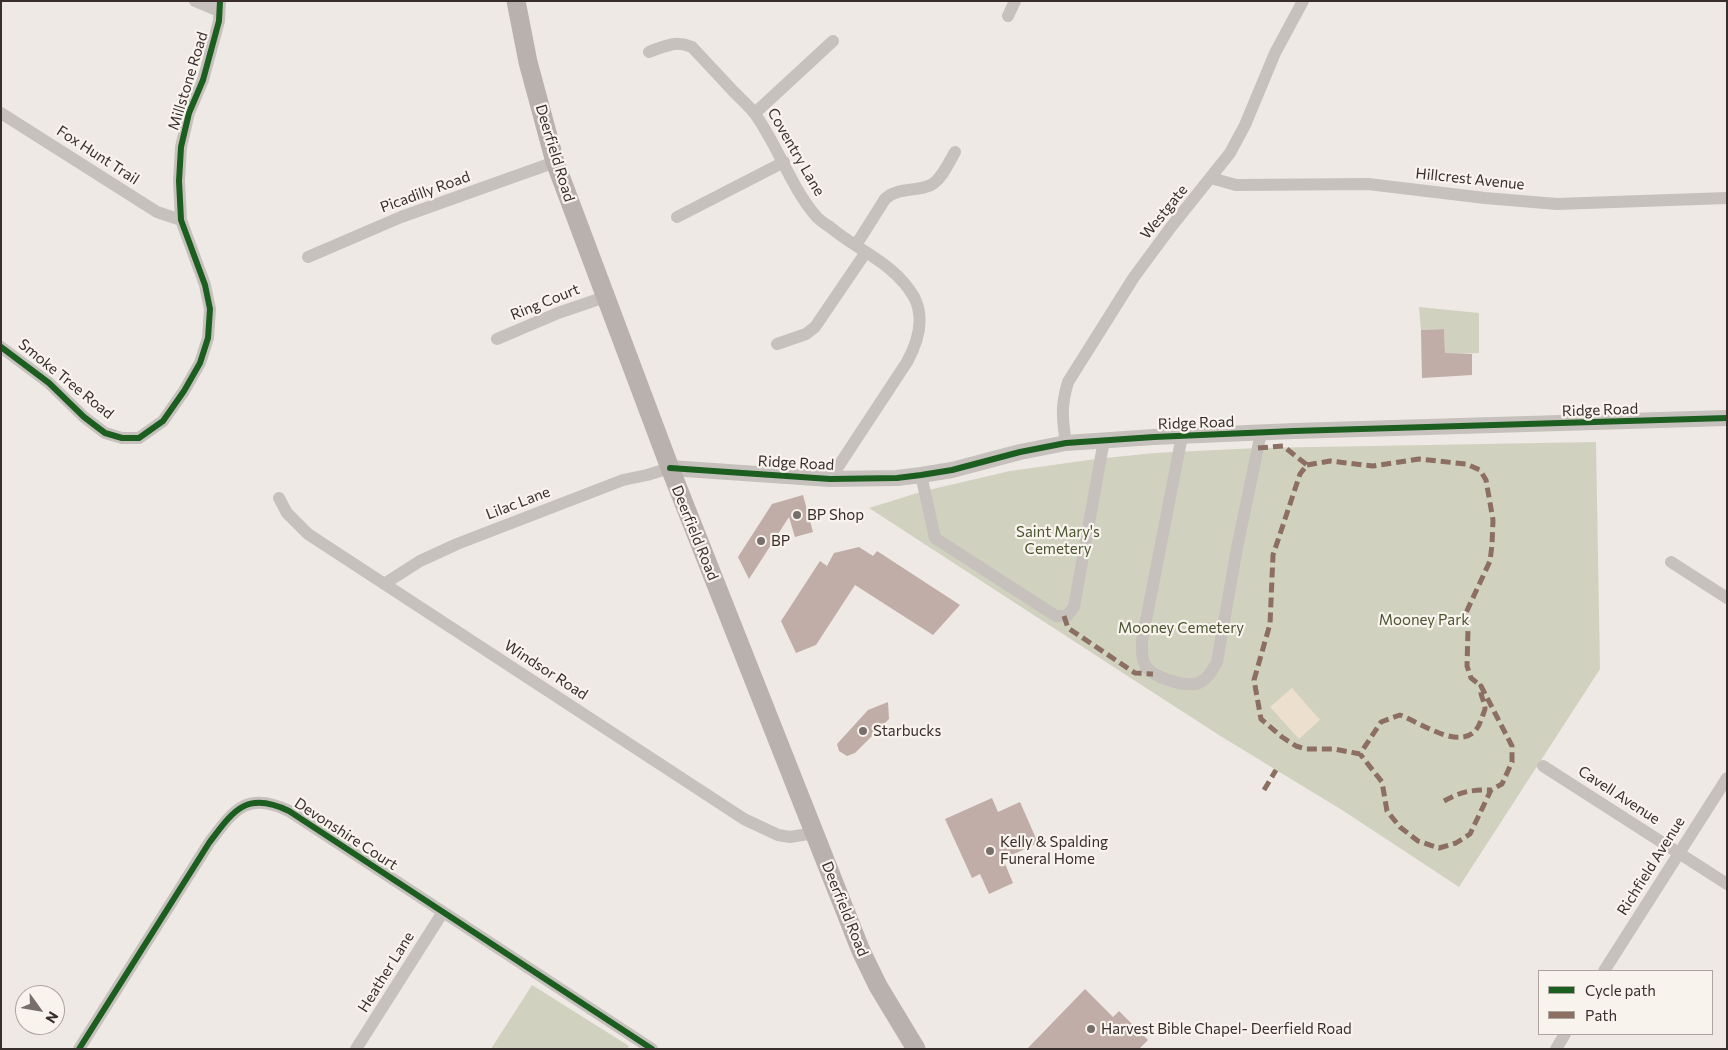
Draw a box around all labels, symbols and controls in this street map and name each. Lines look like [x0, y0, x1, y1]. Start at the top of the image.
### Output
street label: Millstone Road [164, 30, 212, 132]
street label: Deerfield Road [532, 102, 578, 204]
street label: Coventry Lane [764, 105, 828, 199]
street label: Fox Hunt Trail [53, 122, 143, 188]
street label: Hillcrest Avenue [1415, 164, 1525, 194]
street label: Picadilly Road [378, 167, 472, 217]
street label: Westgate [1137, 181, 1191, 243]
street label: Ring Court [508, 280, 582, 324]
street label: Smoke Tree Road [15, 335, 117, 423]
street label: Ridge Road [1562, 400, 1638, 420]
street label: Ridge Road [1158, 413, 1234, 433]
street label: Ridge Road [757, 452, 835, 474]
street label: Lilac Lane [483, 483, 553, 523]
street label: Deerfield Road [668, 483, 722, 583]
place label: BP Shop [807, 506, 864, 524]
marker: BP Shop [791, 509, 803, 521]
park label: Saint Mary's Cemetery [1016, 523, 1100, 558]
place label: BP [771, 532, 790, 550]
marker: BP [755, 535, 767, 547]
park label: Mooney Park [1379, 611, 1469, 629]
park label: Mooney Cemetery [1118, 619, 1244, 637]
street label: Windsor Road [501, 636, 591, 704]
place label: Starbucks [873, 722, 941, 740]
marker: Starbucks [857, 725, 869, 737]
street label: Cavell Avenue [1575, 762, 1663, 828]
street label: Devonshire Court [291, 794, 401, 874]
street label: Richfield Avenue [1613, 813, 1689, 919]
place label: Kelly & Spalding Funeral Home [1000, 833, 1108, 868]
marker: Kelly & Spalding Funeral Home [984, 845, 996, 857]
street label: Deerfield Road [818, 859, 872, 959]
street label: Heather Lane [354, 928, 418, 1016]
legend [1538, 970, 1713, 1035]
text: Cycle path [1585, 981, 1656, 999]
north arrow [15, 985, 65, 1035]
text: Path [1585, 1006, 1617, 1024]
text: N [42, 1009, 62, 1027]
place label: Harvest Bible Chapel- Deerfield Road [1101, 1020, 1352, 1038]
marker: Harvest Bible Chapel- Deerfield Road [1085, 1023, 1097, 1035]

